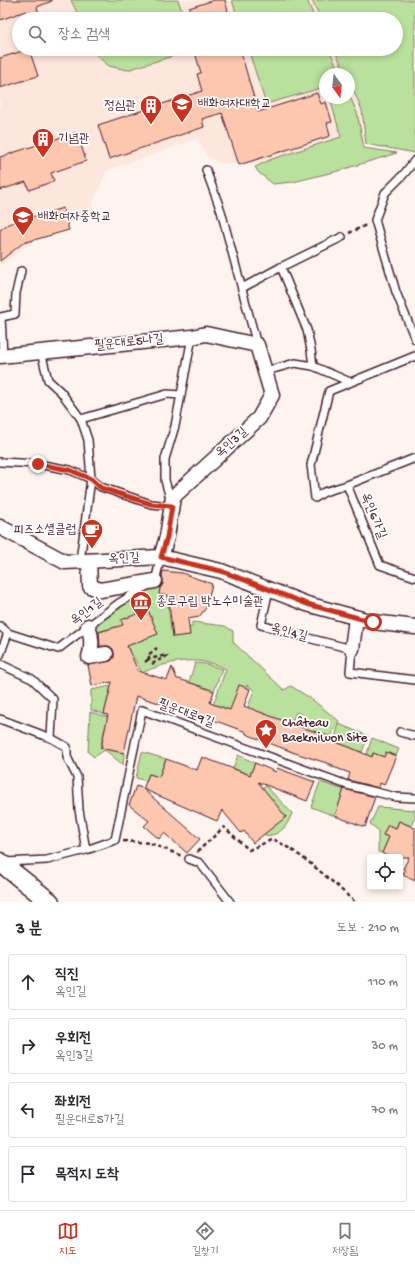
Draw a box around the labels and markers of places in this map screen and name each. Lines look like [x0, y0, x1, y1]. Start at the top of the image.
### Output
school or university icon: 배화여자대학교 [169, 91, 195, 124]
building icon: 정심관 [138, 93, 164, 126]
place label: 배화여자대학교 [198, 97, 271, 112]
place label: 정심관 [105, 99, 136, 114]
building icon: 기념관 [30, 126, 56, 159]
place label: 기념관 [58, 132, 89, 147]
school or university icon: 배화여자중학교 [10, 204, 36, 237]
place label: 배화여자중학교 [38, 210, 111, 225]
cafe icon: 피즈소셜클럽 [79, 517, 105, 550]
place label: 피즈소셜클럽 [13, 523, 76, 538]
museum icon: 종로구립 박노수미술관 [128, 589, 154, 622]
place label: 종로구립 박노수미술관 [156, 594, 264, 610]
place label: Château Baekmiwon Site [281, 715, 368, 746]
place icon: Château Baekmiwon Site [253, 717, 279, 750]

